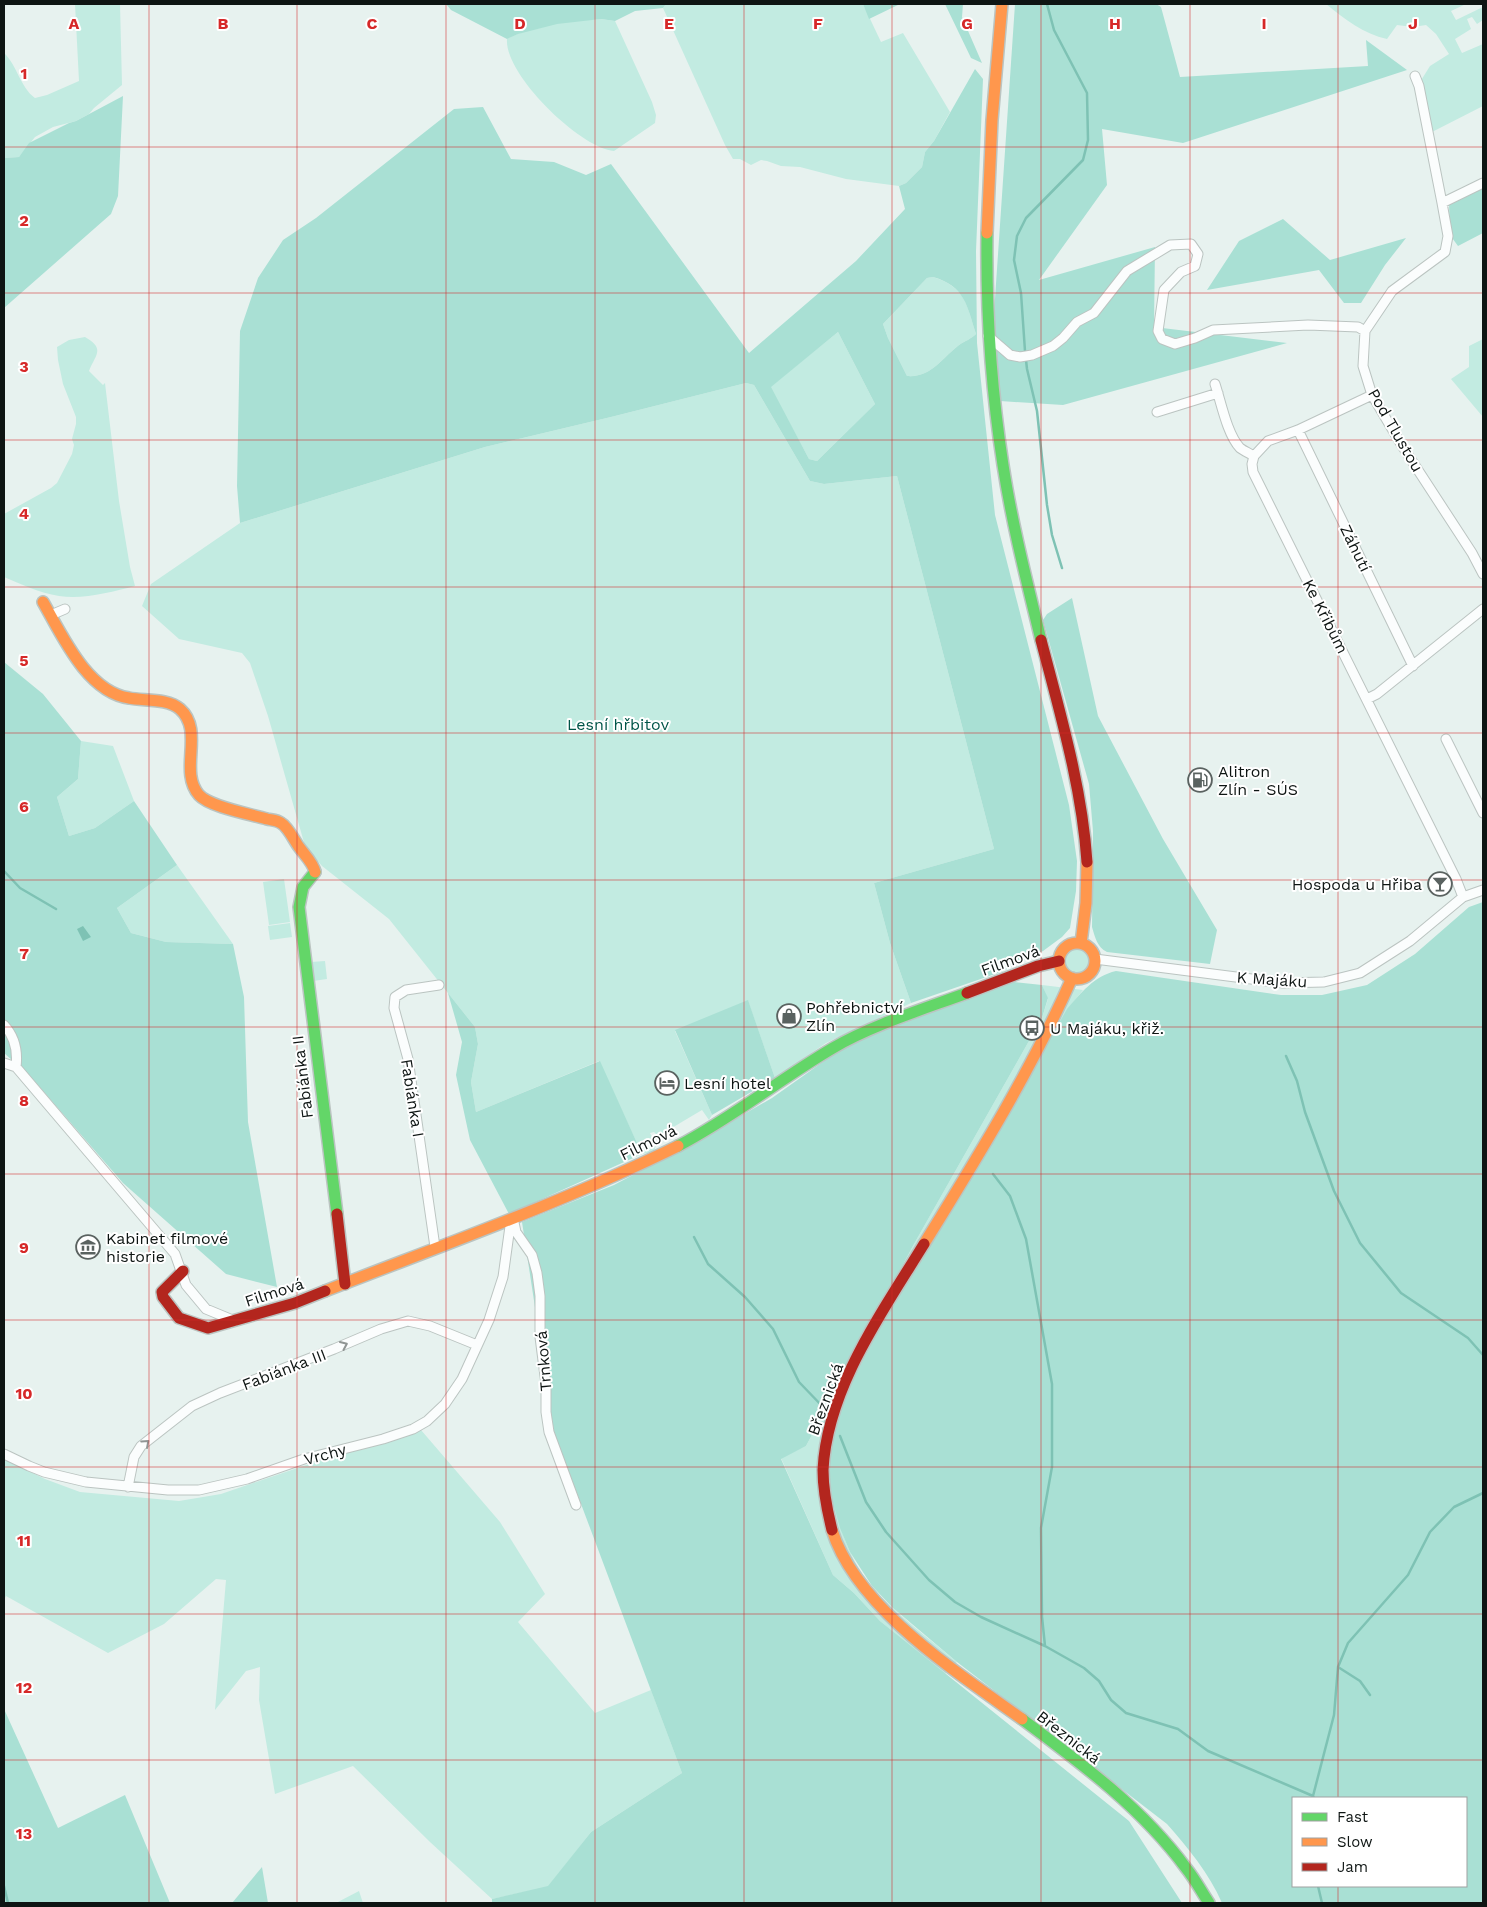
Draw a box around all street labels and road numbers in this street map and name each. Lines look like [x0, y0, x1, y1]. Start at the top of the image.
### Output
street label: Pod Tlustou [1364, 385, 1427, 475]
street label: Záhutí [1336, 522, 1375, 575]
street label: Ke Křibům [1299, 576, 1352, 657]
street label: Filmová [978, 941, 1042, 980]
street label: K Majáku [1236, 968, 1308, 991]
street label: Fabiánka II [288, 1034, 317, 1120]
street label: Fabiánka I [397, 1058, 428, 1139]
street label: Filmová [617, 1121, 680, 1164]
street label: Filmová [242, 1274, 306, 1311]
street label: Trnková [531, 1330, 556, 1392]
street label: Fabiánka III [239, 1345, 329, 1394]
street label: Březnická [804, 1360, 847, 1438]
street label: Vrchy [302, 1440, 349, 1469]
street label: Březnická [1033, 1707, 1104, 1768]

